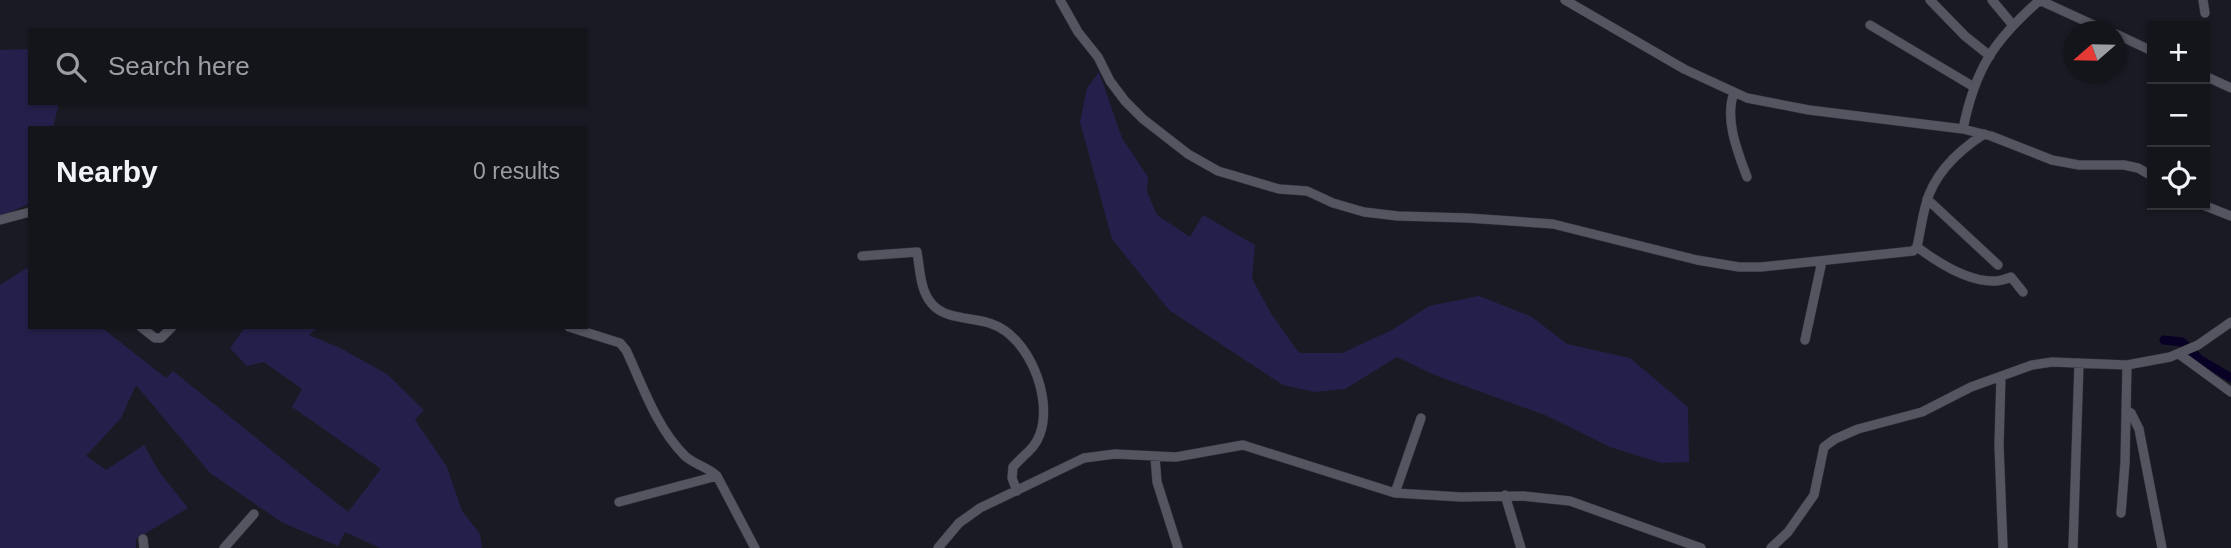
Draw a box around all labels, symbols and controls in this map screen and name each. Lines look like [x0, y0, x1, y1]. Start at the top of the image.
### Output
north arrow [2063, 21, 2126, 84]
map controls [2147, 21, 2210, 210]
button: + [2147, 21, 2210, 84]
search box [28, 28, 588, 105]
icon: search [52, 48, 90, 86]
text: Search here [108, 51, 250, 81]
button: − [2147, 84, 2210, 147]
button: locate [2147, 147, 2210, 210]
text: Nearby [56, 155, 158, 188]
text: 0 results [473, 158, 560, 184]

